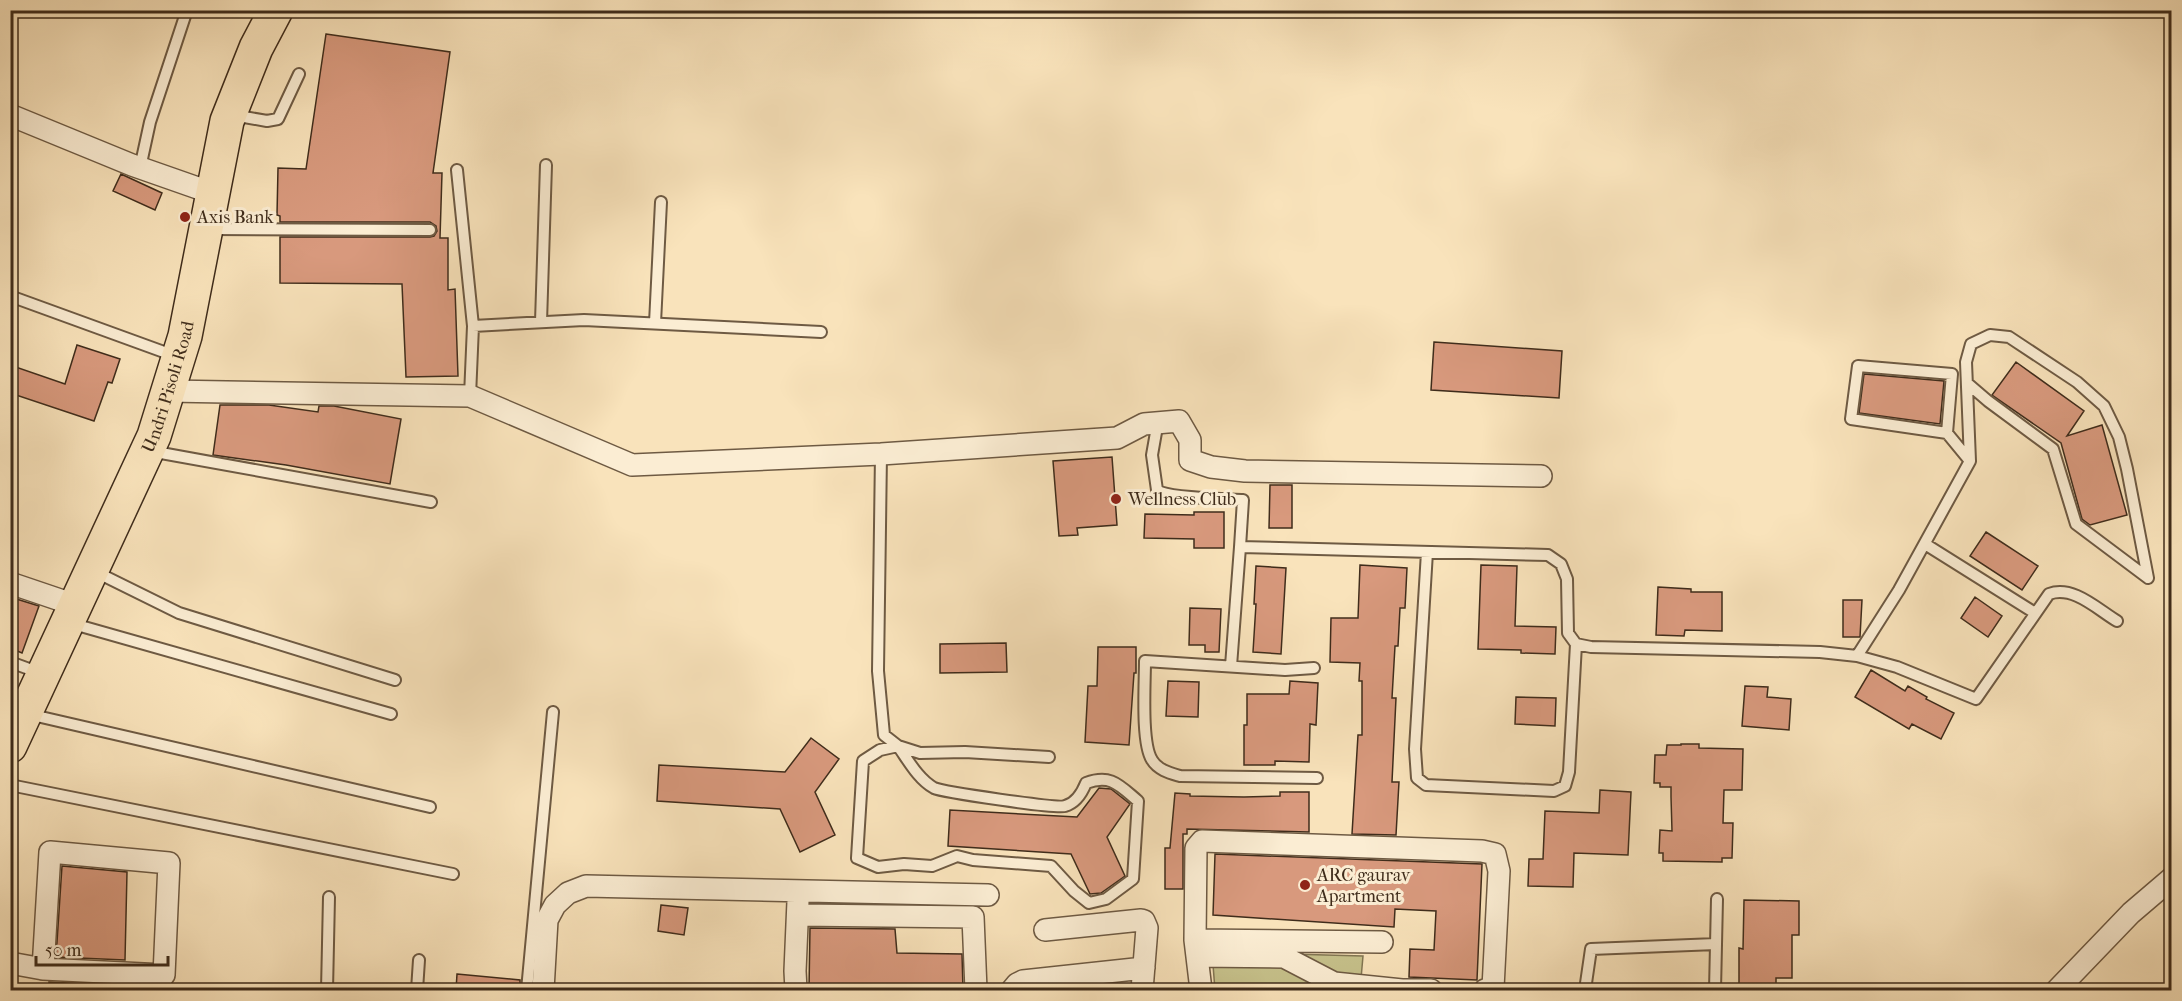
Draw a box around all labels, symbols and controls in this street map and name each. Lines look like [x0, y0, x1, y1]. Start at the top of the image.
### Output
place label: Axis Bank [196, 207, 274, 228]
marker: Axis Bank [178, 210, 192, 224]
street label: Undri Pisoli Road [137, 319, 198, 456]
place label: Wellness Club [1127, 489, 1236, 510]
marker: Wellness Club [1109, 492, 1123, 506]
place label: ARC gaurav Apartment [1316, 865, 1411, 907]
marker: ARC gaurav Apartment [1298, 878, 1312, 892]
scale bar [36, 929, 168, 967]
text: 50 m [45, 940, 82, 961]

